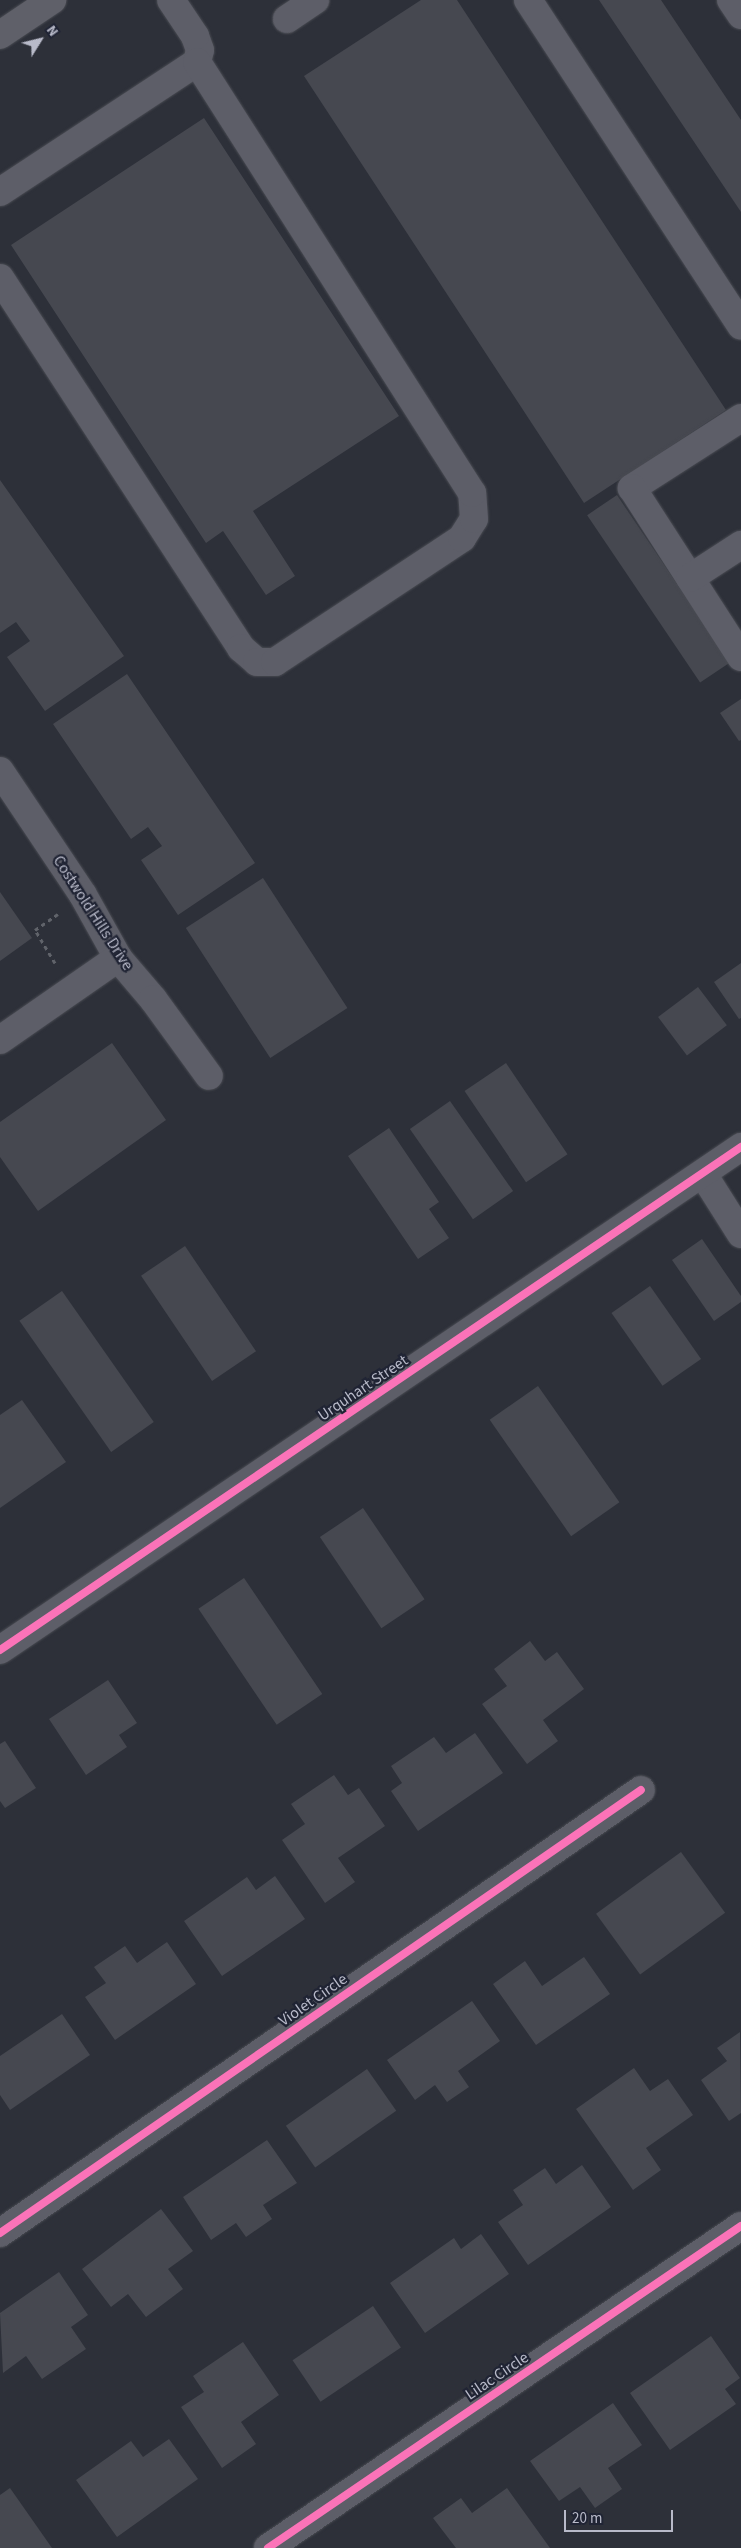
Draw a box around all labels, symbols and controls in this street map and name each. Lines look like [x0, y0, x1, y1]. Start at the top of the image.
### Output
north arrow [15, 15, 65, 65]
text: N [41, 22, 63, 41]
street label: Costwold Hills Drive [49, 852, 137, 974]
street label: Urquhart Street [314, 1351, 412, 1425]
street label: Violet Circle [275, 1969, 351, 2031]
street label: Lilac Circle [462, 2348, 532, 2404]
scale bar [566, 2500, 675, 2532]
text: 20 m [572, 2508, 602, 2529]

